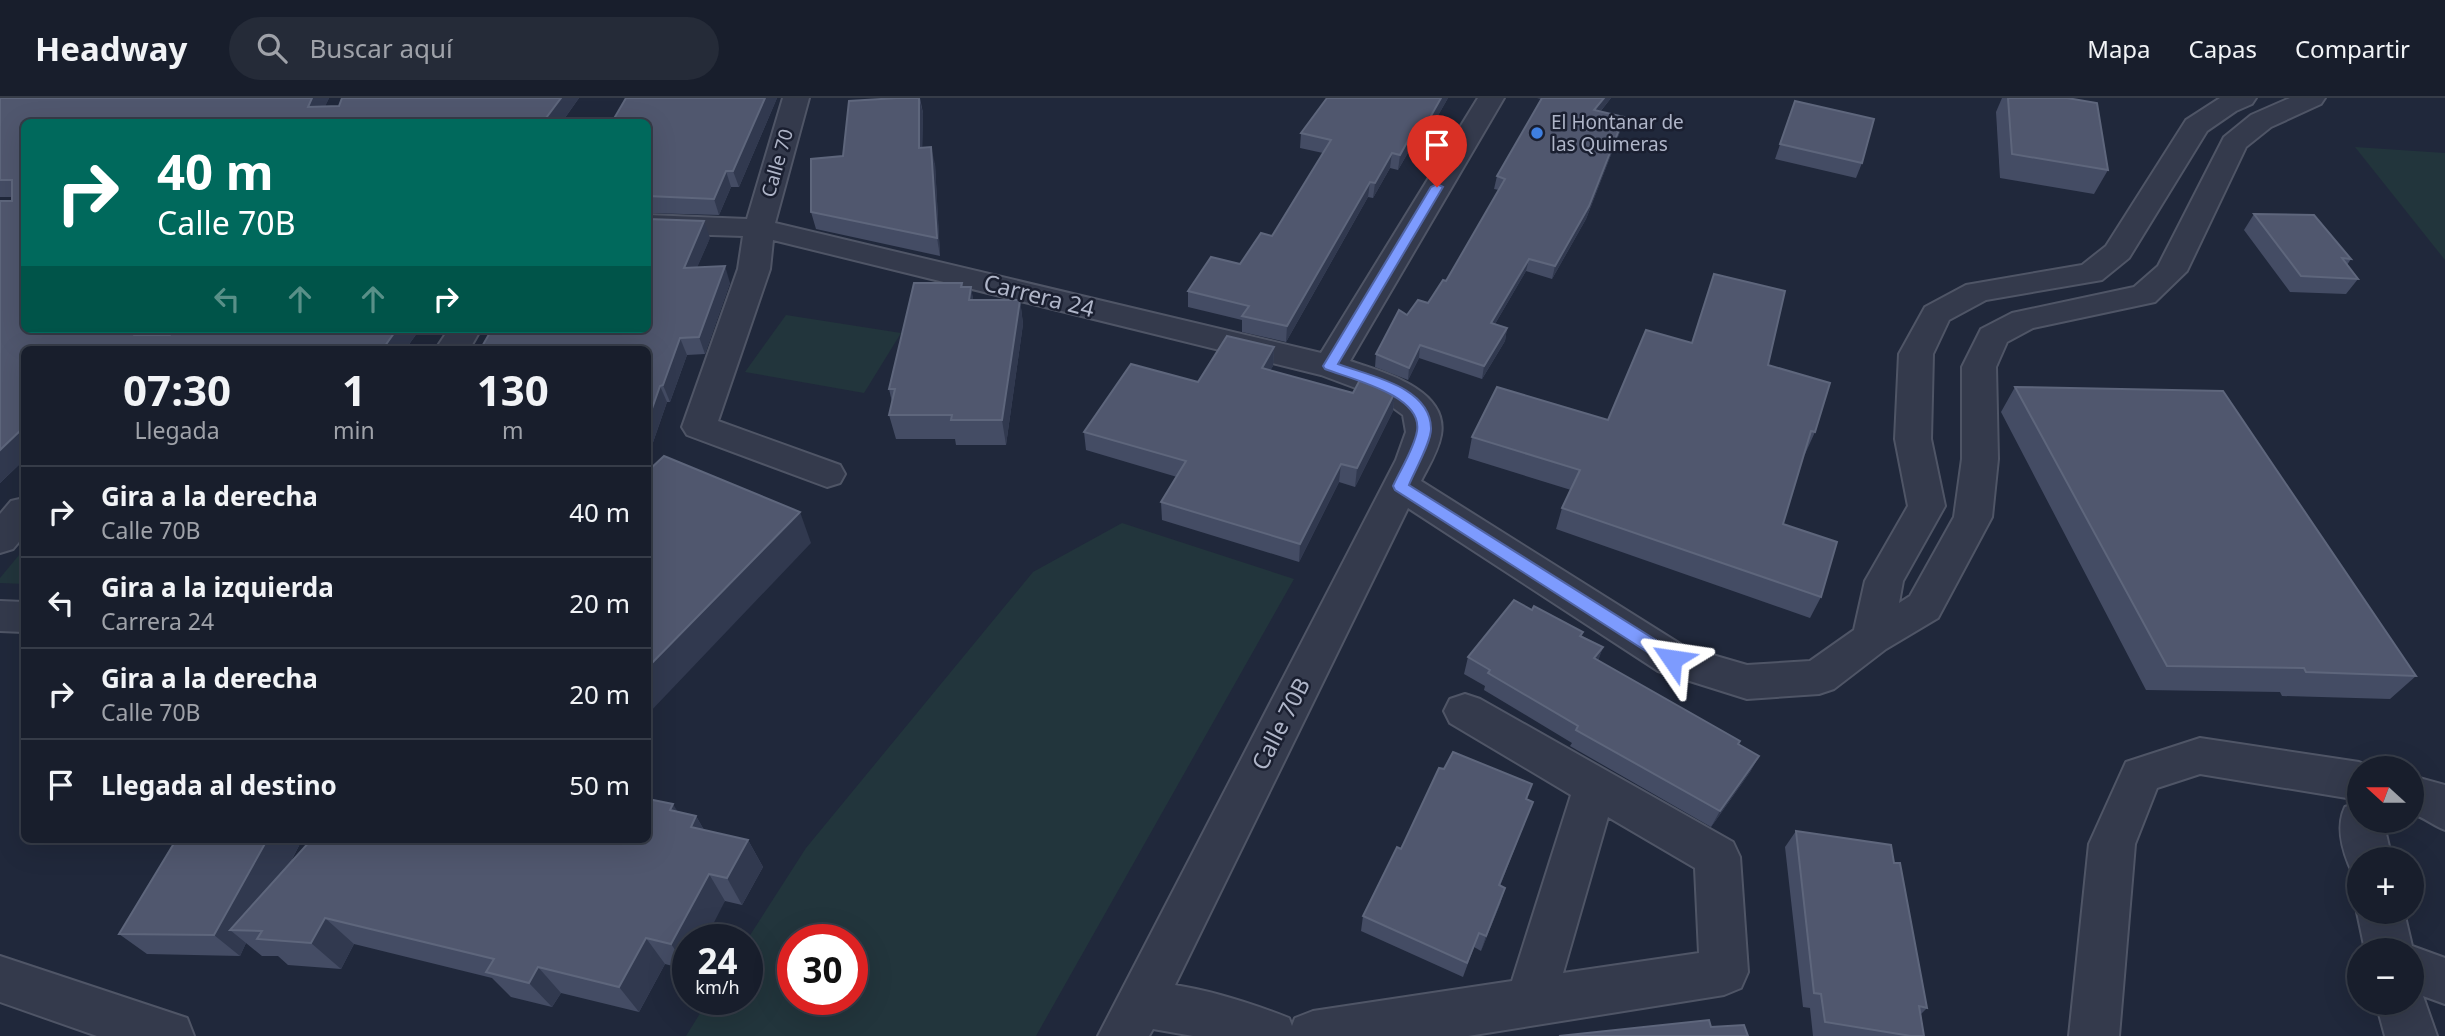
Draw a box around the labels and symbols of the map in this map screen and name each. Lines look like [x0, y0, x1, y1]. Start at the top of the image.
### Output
place label: El Hontanar de las Quimeras [1551, 109, 1684, 157]
pin [1407, 115, 1467, 187]
marker: El Hontanar de las Quimeras [1529, 125, 1545, 141]
street label: Calle 70 [755, 126, 799, 200]
street label: Carrera 24 [980, 266, 1098, 324]
position arrow [1635, 622, 1709, 696]
street label: Calle 70B [1243, 672, 1317, 775]
north arrow [2347, 756, 2424, 833]
speed limit sign: 30 [777, 924, 868, 1015]

